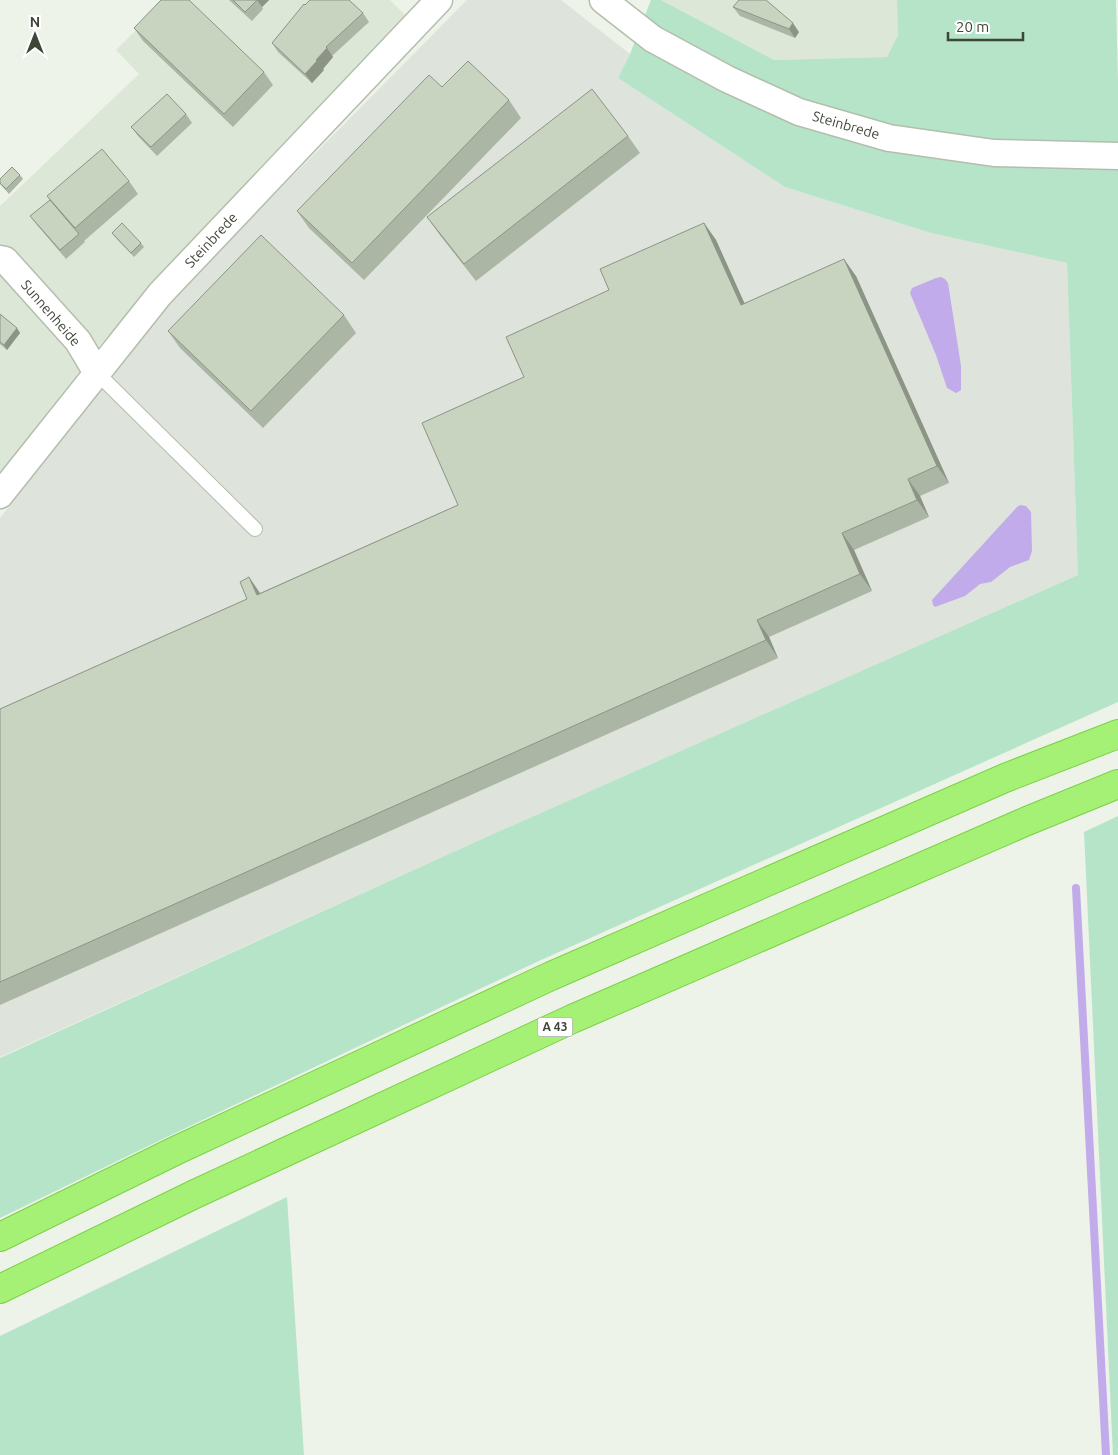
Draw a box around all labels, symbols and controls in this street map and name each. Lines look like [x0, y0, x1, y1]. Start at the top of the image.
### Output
north arrow [10, 10, 60, 60]
scale bar [948, 10, 1023, 42]
text: N [30, 14, 40, 30]
text: 20 m [956, 18, 989, 35]
street label: Steinbrede [811, 108, 881, 142]
street label: Steinbrede [182, 209, 240, 271]
street label: Sunnenheide [18, 277, 84, 349]
road number: A 43 [538, 1018, 572, 1036]

